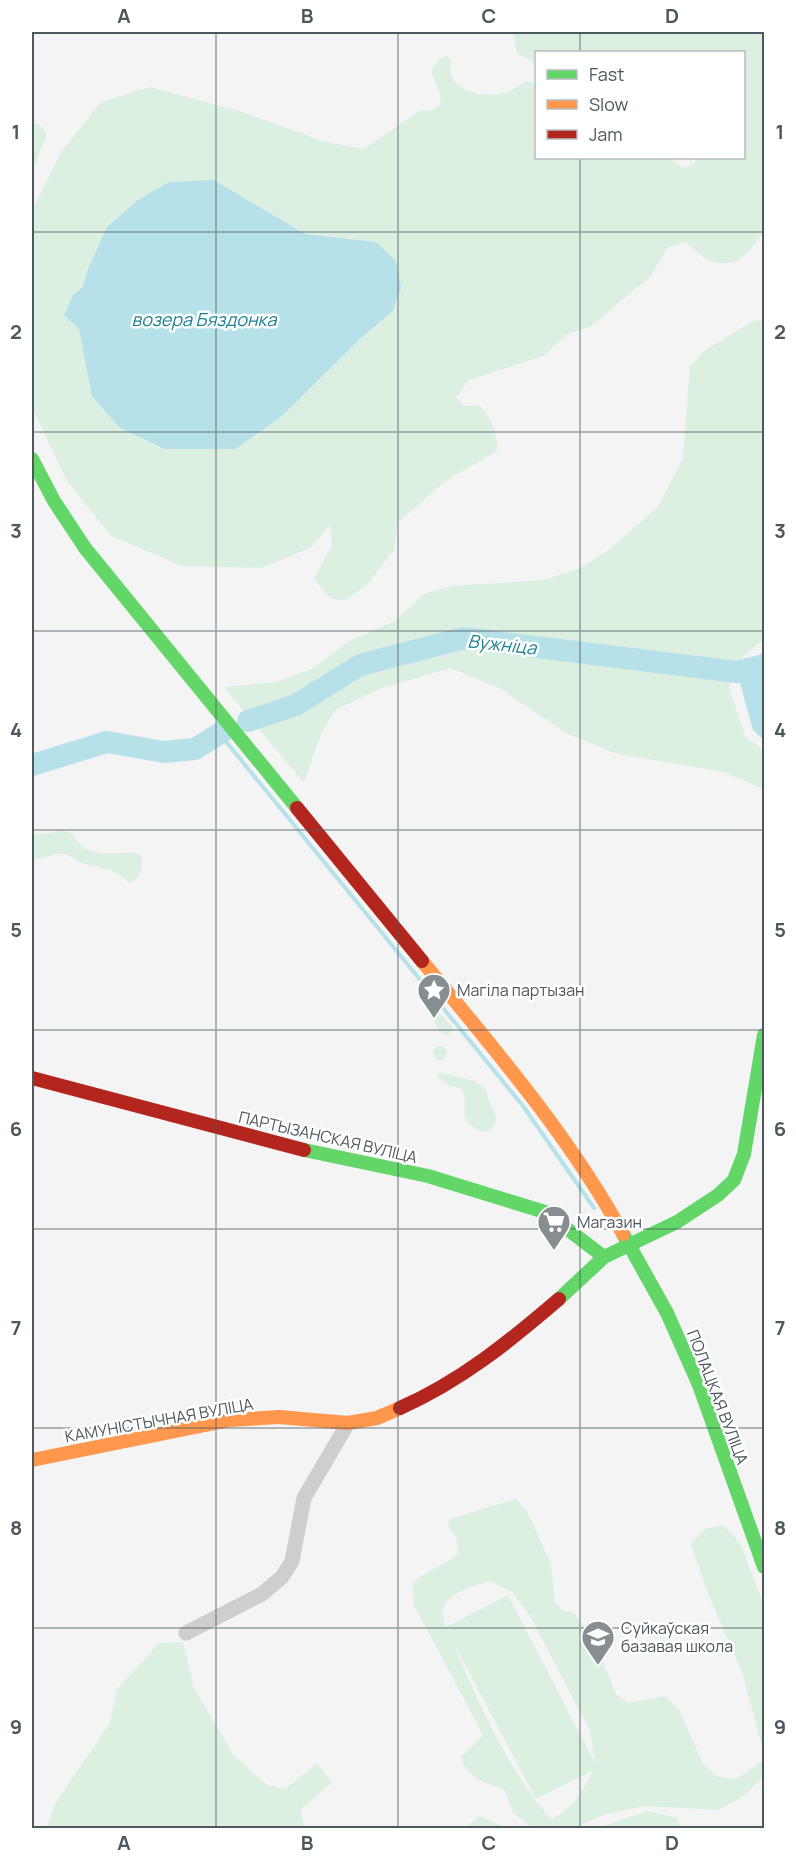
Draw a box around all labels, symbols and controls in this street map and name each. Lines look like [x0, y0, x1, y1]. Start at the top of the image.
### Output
text: A [117, 2, 131, 29]
text: B [301, 2, 314, 29]
text: C [482, 2, 496, 29]
text: D [665, 2, 679, 29]
legend [535, 51, 745, 159]
text: Fast [589, 62, 624, 86]
text: Slow [589, 92, 629, 116]
text: 1 [12, 118, 20, 145]
text: 1 [776, 118, 784, 145]
text: Jam [589, 122, 623, 146]
water label: возера Бяздонка [132, 307, 277, 331]
text: 2 [10, 318, 22, 345]
text: 2 [774, 318, 786, 345]
text: 3 [10, 517, 22, 544]
text: 3 [774, 517, 786, 544]
water label: Вужніца [466, 628, 539, 660]
text: 4 [10, 716, 22, 743]
text: 4 [774, 716, 786, 743]
text: 5 [10, 916, 22, 943]
text: 5 [774, 916, 786, 943]
place icon: Магіла партызан [416, 972, 452, 1019]
place label: Магіла партызан [457, 979, 585, 1001]
street label: ПАРТЫЗАНСКАЯ ВУЛІЦА [237, 1106, 419, 1168]
text: 6 [10, 1115, 22, 1142]
text: 6 [774, 1115, 786, 1142]
supermarket icon: Магазин [536, 1204, 572, 1251]
place label: Магазин [577, 1211, 642, 1233]
text: 7 [11, 1314, 21, 1341]
text: 7 [775, 1314, 785, 1341]
street label: ПОЛАЦКАЯ ВУЛІЦА [682, 1326, 754, 1468]
street label: КАМУНІСТЫЧНАЯ ВУЛІЦА [63, 1393, 255, 1447]
text: 8 [10, 1514, 22, 1541]
text: 8 [774, 1514, 786, 1541]
place label: Суйкаўская базавая школа [621, 1617, 733, 1657]
school or university icon: Суйкаўская базавая школа [580, 1619, 616, 1666]
text: 9 [10, 1713, 22, 1740]
text: 9 [774, 1713, 786, 1740]
text: A [117, 1829, 131, 1856]
text: B [301, 1829, 314, 1856]
text: C [482, 1829, 496, 1856]
text: D [665, 1829, 679, 1856]

